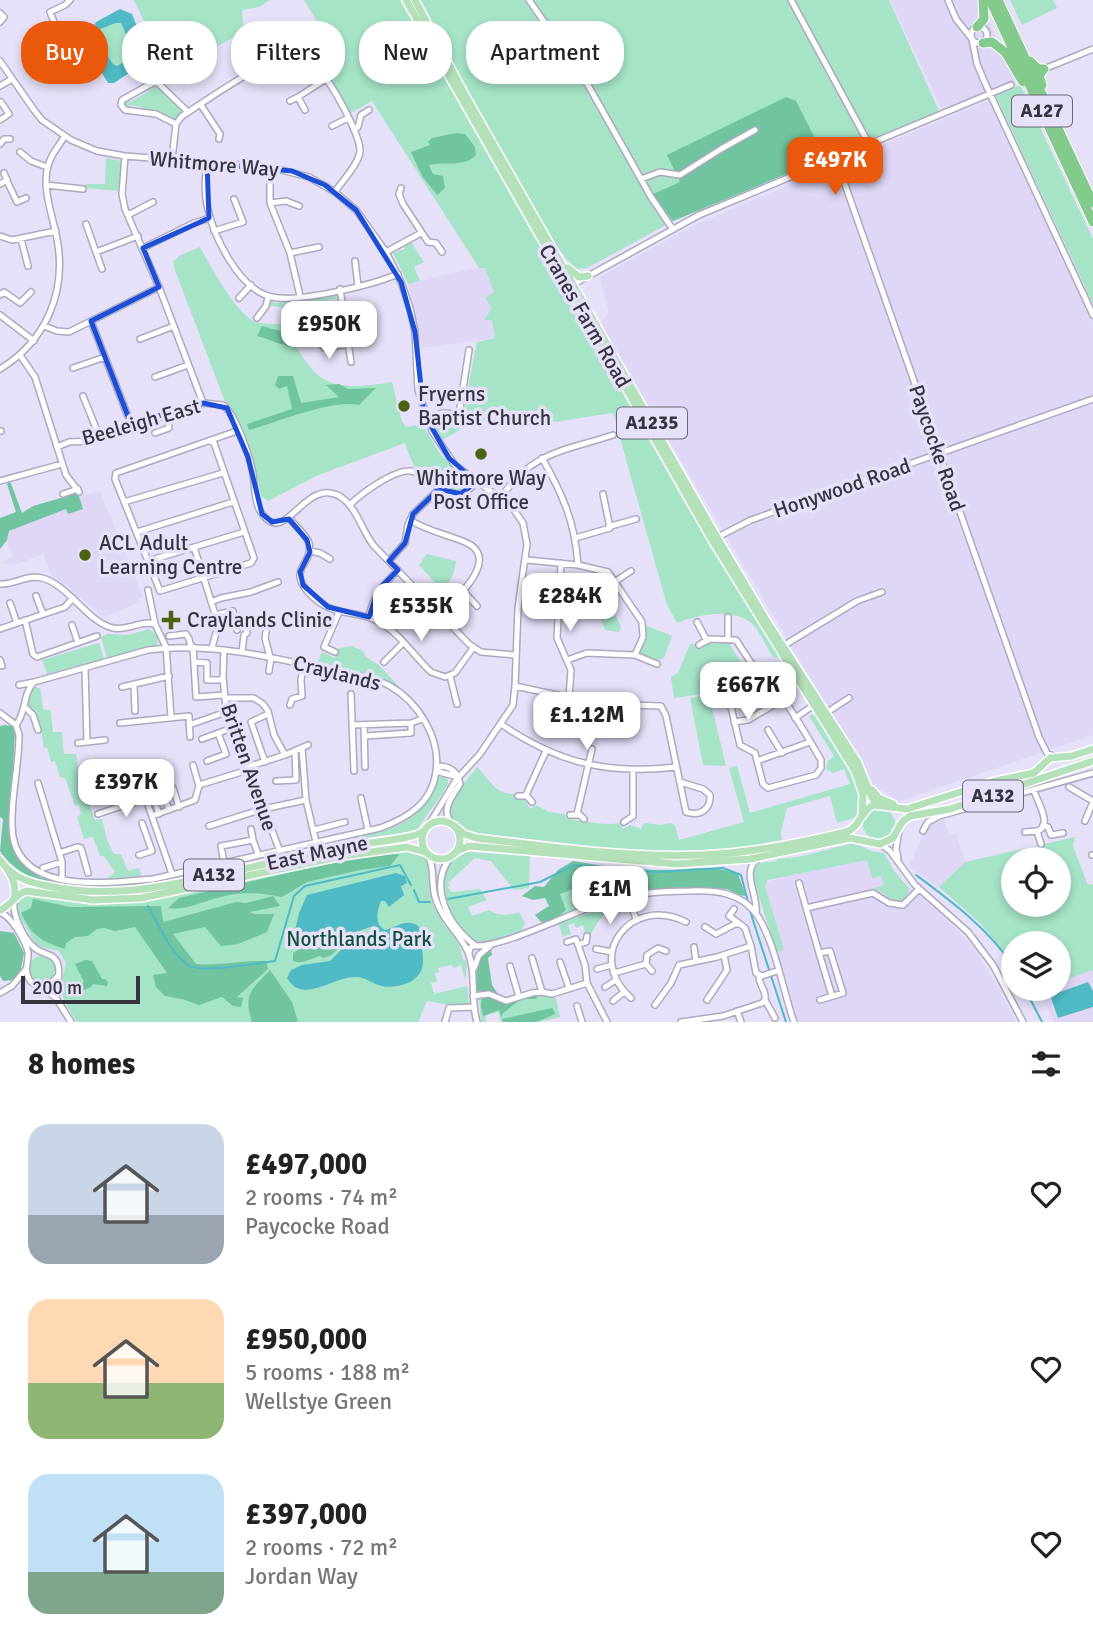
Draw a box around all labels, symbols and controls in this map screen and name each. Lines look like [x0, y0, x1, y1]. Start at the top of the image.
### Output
chip: Buy [21, 21, 108, 84]
chip: Rent [122, 21, 217, 84]
chip: Filters [231, 21, 345, 84]
chip: New [359, 21, 452, 84]
chip: Apartment [466, 21, 624, 84]
road number: A127 [1012, 96, 1072, 127]
pin: £497K [786, 138, 884, 197]
street label: Whitmore Way [148, 145, 280, 183]
text: £497K [803, 145, 867, 174]
street label: Cranes Farm Road [533, 240, 637, 392]
pin: £950K [280, 302, 378, 361]
text: £950K [297, 309, 361, 338]
place label: Fryerns Baptist Church [418, 381, 551, 431]
street label: Paycocke Road [903, 381, 971, 515]
street label: Beeleigh East [79, 393, 203, 451]
marker: Fryerns Baptist Church [396, 398, 412, 414]
road number: A1235 [617, 408, 687, 438]
marker: Whitmore Way Post Office [473, 446, 489, 462]
street label: Honywood Road [770, 452, 914, 524]
place label: Whitmore Way Post Office [416, 465, 546, 515]
place label: ACL Adult Learning Centre [99, 530, 242, 580]
marker: ACL Adult Learning Centre [77, 547, 93, 563]
pin: £284K [521, 574, 619, 633]
text: £284K [538, 581, 602, 610]
pin: £535K [372, 584, 470, 643]
text: £535K [389, 591, 453, 620]
place label: Craylands Clinic [187, 607, 332, 633]
marker: Craylands Clinic [161, 610, 181, 630]
street label: Craylands [291, 650, 383, 696]
pin: £667K [699, 662, 797, 722]
text: £667K [716, 670, 780, 699]
pin: £1.12M [530, 692, 644, 752]
street label: Britten Avenue [215, 700, 283, 834]
text: £1.12M [549, 700, 625, 729]
pin: £397K [77, 760, 175, 819]
text: £397K [94, 767, 158, 796]
road number: A132 [963, 780, 1023, 811]
street label: East Mayne [264, 830, 370, 876]
map controls [1001, 847, 1071, 1001]
button: locate [1001, 847, 1071, 917]
road number: A132 [184, 860, 244, 890]
pin: £1M [576, 866, 644, 926]
text: £1M [588, 874, 632, 903]
park label: Northlands Park [286, 926, 432, 952]
button: layers [1001, 931, 1071, 1001]
scale bar [21, 973, 140, 1005]
text: 200 m [32, 976, 82, 1000]
icon: filters [1027, 1045, 1065, 1083]
text: 8 homes [28, 1046, 135, 1083]
text: £497,000 [245, 1146, 367, 1183]
icon: home [84, 1152, 168, 1236]
icon: heart [1027, 1175, 1065, 1213]
text: 2 rooms · 74 m² [245, 1183, 398, 1212]
text: Paycocke Road [245, 1212, 390, 1241]
text: £950,000 [245, 1321, 367, 1358]
icon: home [84, 1327, 168, 1411]
icon: heart [1027, 1350, 1065, 1388]
text: 5 rooms · 188 m² [245, 1358, 410, 1387]
text: Wellstye Green [245, 1387, 392, 1416]
text: £397,000 [245, 1496, 367, 1533]
icon: home [84, 1502, 168, 1586]
icon: heart [1027, 1525, 1065, 1563]
text: 2 rooms · 72 m² [245, 1533, 398, 1562]
text: Jordan Way [245, 1562, 358, 1591]

